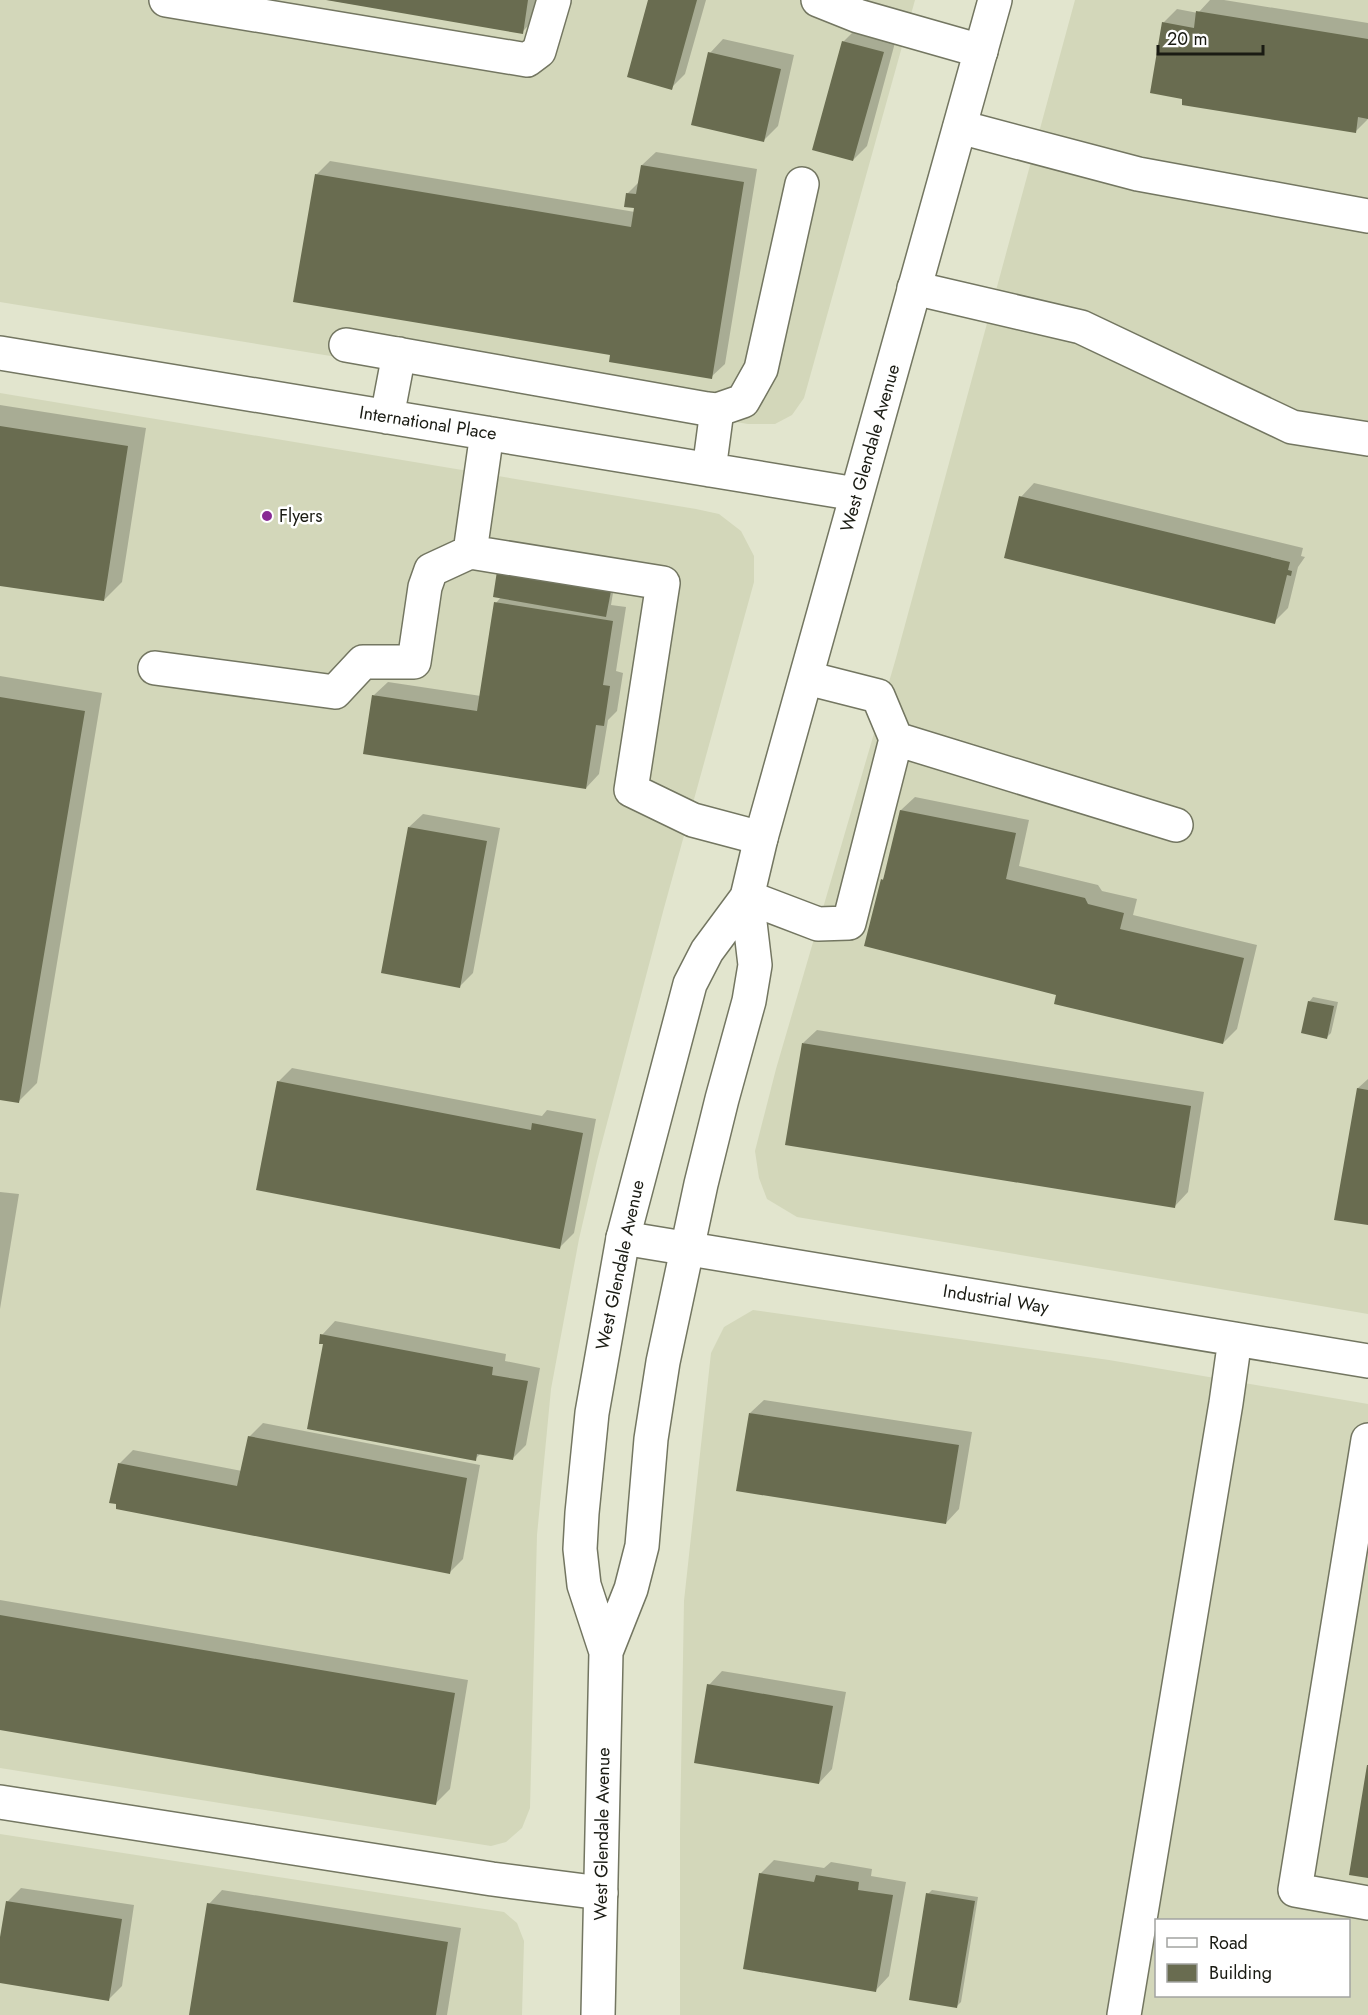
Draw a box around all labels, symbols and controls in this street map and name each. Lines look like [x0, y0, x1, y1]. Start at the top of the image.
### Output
scale bar [1158, 18, 1263, 56]
text: 20 m [1167, 26, 1207, 52]
street label: West Glendale Avenue [834, 361, 906, 535]
street label: International Place [357, 399, 499, 447]
place label: Flyers [279, 503, 323, 529]
marker: Flyers [260, 509, 274, 523]
street label: West Glendale Avenue [589, 1178, 651, 1352]
street label: Industrial Way [941, 1278, 1051, 1320]
street label: West Glendale Avenue [587, 1747, 617, 1921]
legend [1155, 1919, 1350, 1997]
text: Road [1209, 1930, 1248, 1956]
text: Building [1209, 1960, 1272, 1986]

